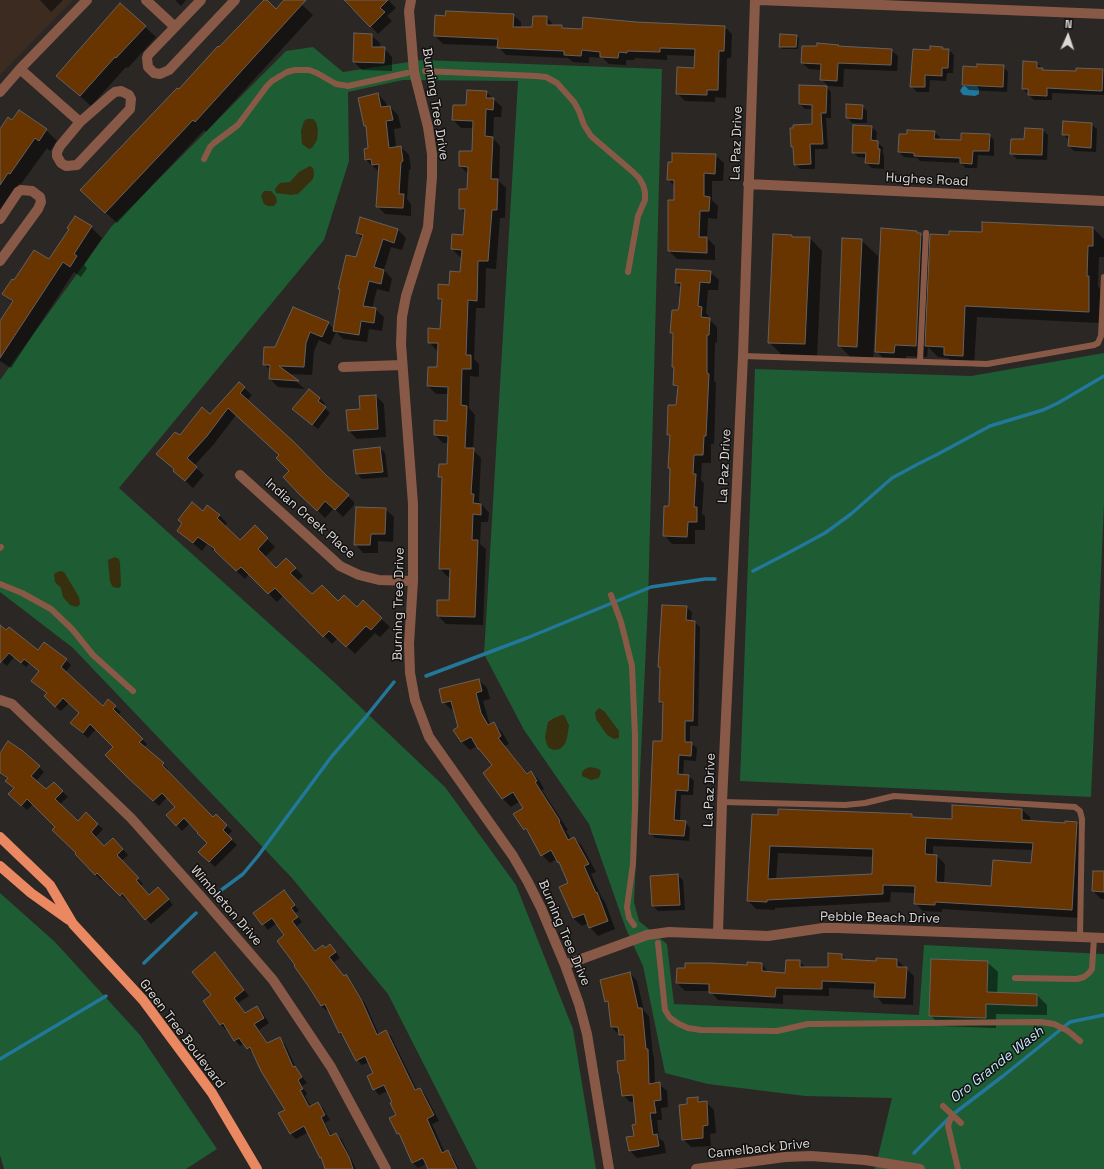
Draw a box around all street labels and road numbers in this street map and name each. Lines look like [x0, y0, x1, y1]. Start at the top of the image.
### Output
street label: Burning Tree Drive [418, 47, 452, 161]
street label: La Paz Drive [728, 106, 746, 180]
street label: Hughes Road [885, 170, 969, 190]
street label: La Paz Drive [715, 428, 735, 504]
street label: Indian Creek Place [262, 476, 358, 562]
street label: Burning Tree Drive [390, 547, 408, 661]
street label: La Paz Drive [701, 753, 719, 827]
street label: Wimbleton Drive [187, 863, 265, 949]
street label: Burning Tree Drive [535, 878, 593, 988]
street label: Pebble Beach Drive [820, 909, 940, 927]
street label: Green Tree Boulevard [136, 976, 228, 1092]
street label: Camelback Drive [707, 1136, 811, 1162]

